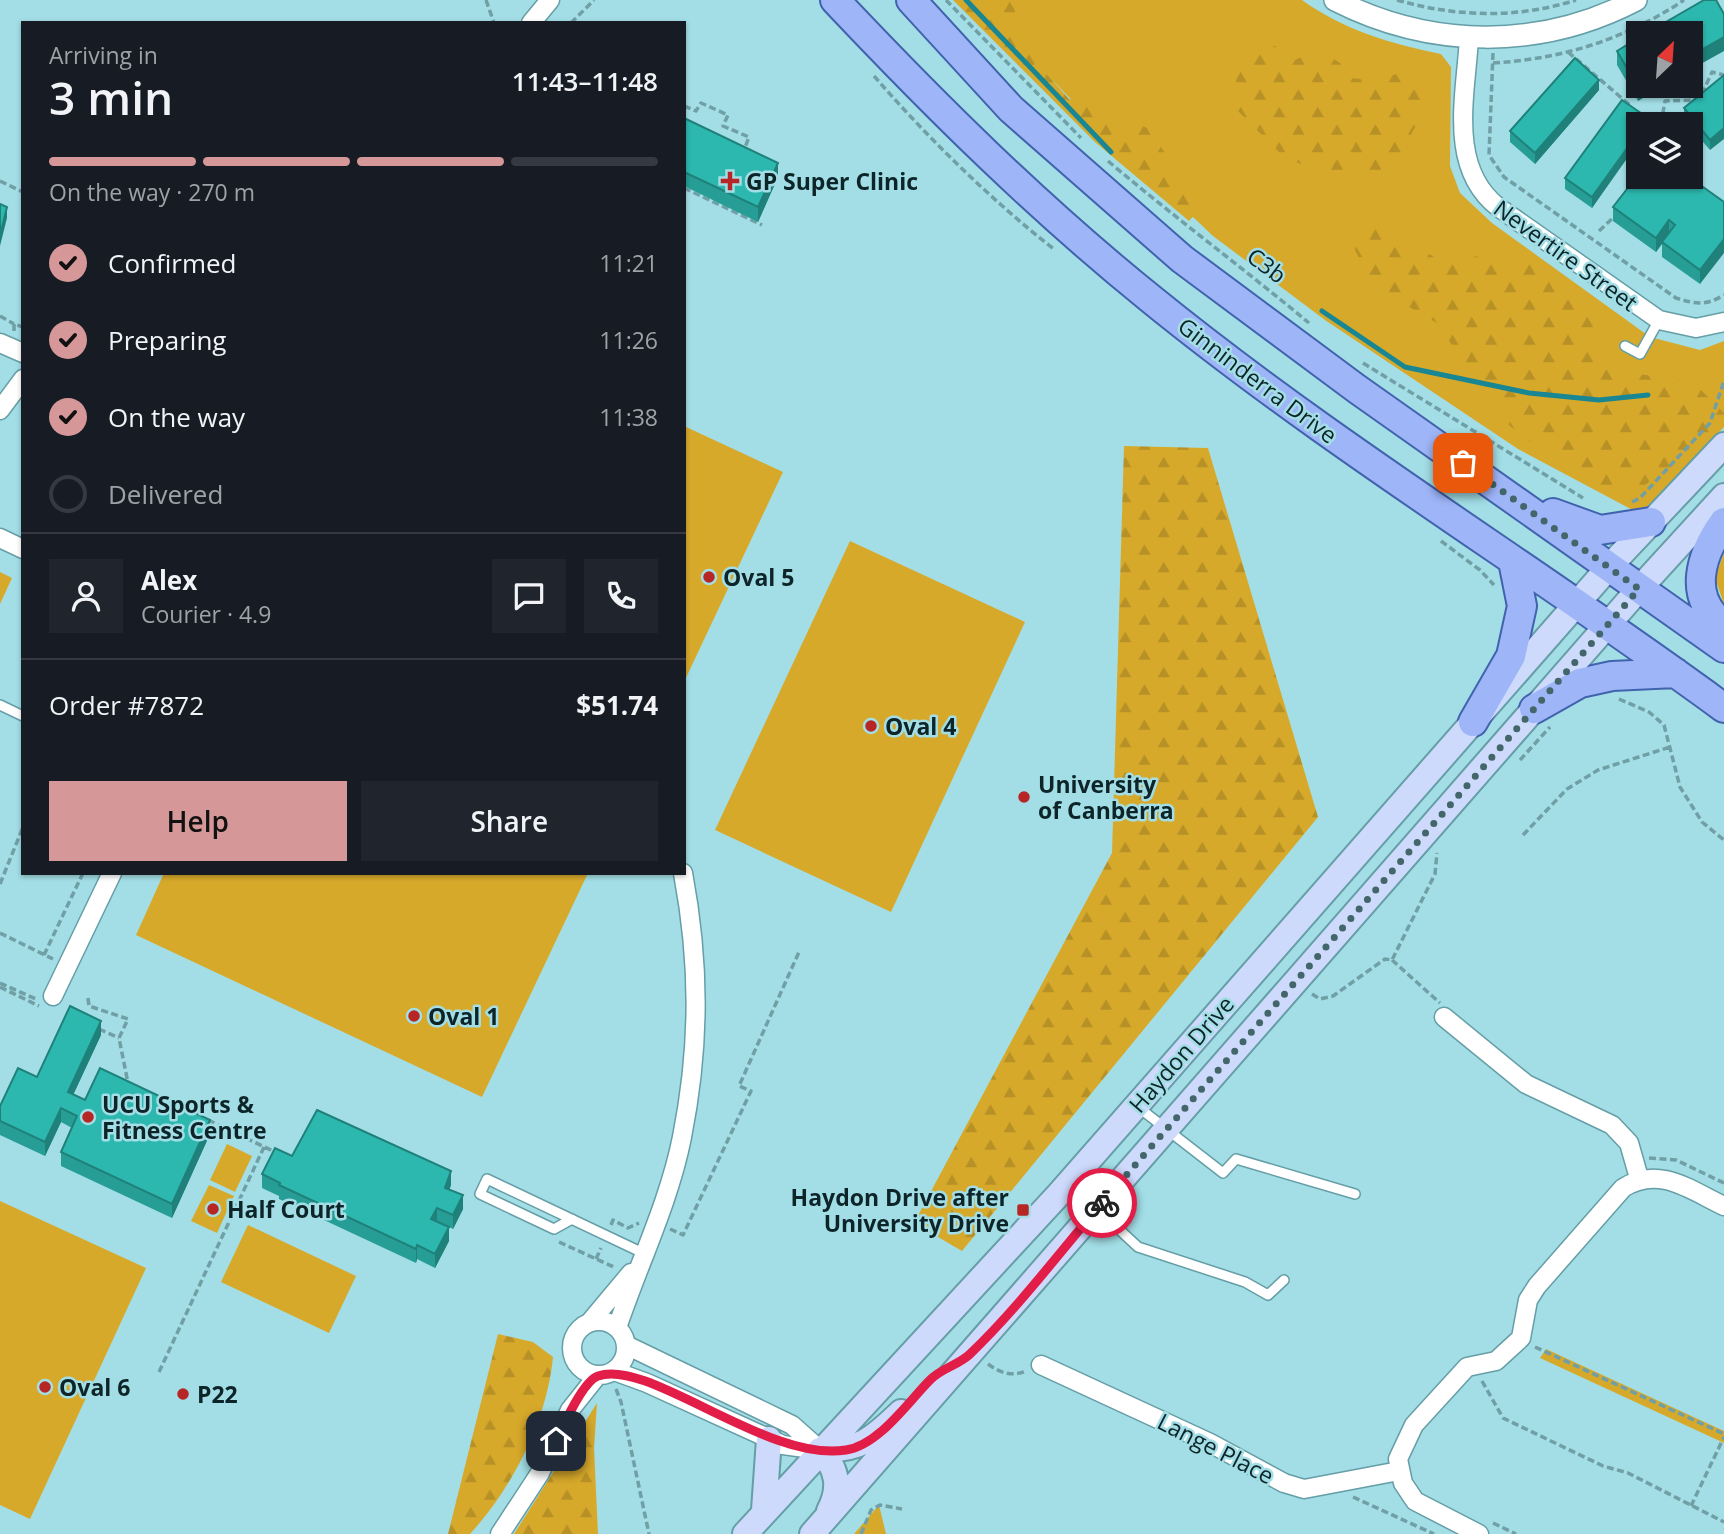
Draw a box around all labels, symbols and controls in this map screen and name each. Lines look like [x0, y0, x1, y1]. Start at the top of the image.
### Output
north arrow [1626, 21, 1703, 98]
map controls [1626, 21, 1703, 189]
text: Arriving in [49, 39, 158, 71]
text: 11:43–11:48 [512, 63, 658, 99]
text: 3 min [49, 66, 173, 128]
button: layers [1626, 112, 1703, 189]
place label: GP Super Clinic [746, 165, 918, 197]
marker: GP Super Clinic [720, 171, 740, 191]
text: On the way · 270 m [49, 176, 255, 208]
street label: Nevertire Street [1488, 192, 1644, 318]
street label: C3b [1241, 240, 1293, 290]
icon: check [49, 244, 87, 282]
text: Confirmed [108, 245, 236, 281]
text: 11:21 [599, 247, 658, 279]
street label: Ginninderra Drive [1172, 310, 1344, 450]
icon: check [49, 321, 87, 359]
text: Preparing [108, 322, 226, 358]
text: 11:26 [599, 324, 658, 356]
icon: check [49, 398, 87, 436]
text: On the way [108, 399, 245, 435]
text: 11:38 [599, 401, 658, 433]
pin [1433, 433, 1493, 493]
icon: bag [1444, 444, 1482, 482]
text: Delivered [108, 476, 223, 512]
button: person [49, 559, 123, 633]
button: chat [492, 559, 566, 633]
button: phone [584, 559, 658, 633]
place label: Oval 5 [723, 561, 794, 593]
text: Alex [141, 562, 197, 598]
marker: Oval 5 [701, 569, 717, 585]
text: Courier · 4.9 [141, 598, 271, 630]
text: Order #7872 [49, 687, 204, 723]
text: $51.74 [576, 687, 658, 723]
place label: Oval 4 [885, 710, 956, 742]
marker: Oval 4 [863, 718, 879, 734]
place label: University of Canberra [1038, 768, 1174, 826]
button: Help [49, 781, 347, 861]
button: Share [361, 781, 658, 861]
marker: University of Canberra [1016, 789, 1032, 805]
street label: Haydon Drive [1121, 989, 1241, 1119]
place label: Oval 1 [428, 1000, 499, 1032]
marker: Oval 1 [406, 1008, 422, 1024]
place label: UCU Sports & Fitness Centre [102, 1088, 267, 1146]
marker: UCU Sports & Fitness Centre [80, 1109, 96, 1125]
courier [1067, 1168, 1137, 1238]
place label: Haydon Drive after University Drive [791, 1181, 1009, 1239]
icon: bike [1083, 1184, 1121, 1222]
place label: Half Court [227, 1193, 345, 1225]
marker: Half Court [205, 1201, 221, 1217]
marker: Haydon Drive after University Drive [1015, 1202, 1031, 1218]
place label: Oval 6 [59, 1371, 130, 1403]
place label: P22 [197, 1378, 238, 1410]
marker: Oval 6 [37, 1379, 53, 1395]
marker: P22 [175, 1386, 191, 1402]
street label: Lange Place [1152, 1405, 1280, 1491]
pin [526, 1411, 586, 1471]
icon: home [537, 1422, 575, 1460]

